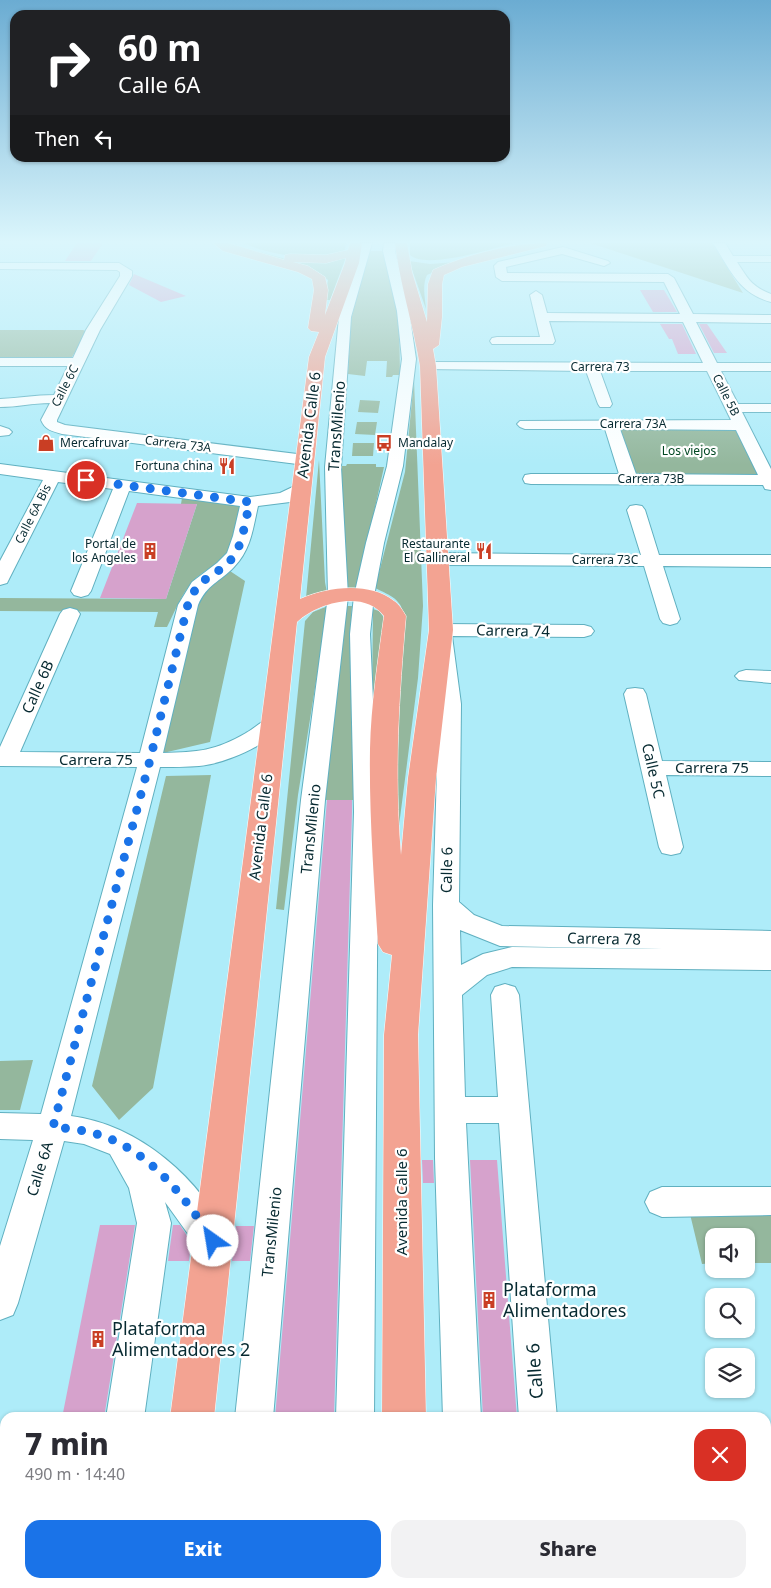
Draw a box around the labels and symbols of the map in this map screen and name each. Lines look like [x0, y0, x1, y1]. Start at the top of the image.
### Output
street label: Carrera 73 [570, 358, 630, 375]
street label: Calle 6C [47, 362, 82, 410]
street label: Avenida Calle 6 [292, 371, 324, 479]
street label: Calle 5B [709, 371, 744, 419]
street label: TransMilenio [323, 380, 349, 472]
street label: Carrera 73A [600, 415, 667, 432]
street label: Carrera 73A [144, 431, 213, 456]
shop icon: Mercafruvar [36, 433, 56, 453]
bus stop icon: Mandalay [374, 433, 394, 453]
place label: Mercafruvar [60, 434, 129, 451]
place label: Mandalay [398, 434, 454, 451]
park label: Los viejos [662, 442, 716, 459]
restaurant icon: Fortuna china [217, 456, 237, 476]
place label: Fortuna china [135, 457, 213, 474]
pin [65, 459, 107, 501]
street label: Carrera 73B [618, 470, 685, 487]
street label: Calle 6A Bis [10, 481, 55, 546]
place label: Portal de los Angeles [72, 535, 136, 566]
place label: Restaurante El Gallineral [402, 535, 470, 566]
building icon: Portal de los Angeles [140, 541, 160, 561]
restaurant icon: Restaurante El Gallineral [474, 541, 494, 561]
street label: Carrera 73C [572, 551, 639, 568]
street label: Carrera 74 [476, 619, 551, 641]
street label: Calle 6B [16, 657, 58, 716]
street label: Calle 5C [638, 741, 670, 801]
street label: Carrera 75 [59, 749, 133, 769]
street label: Carrera 75 [675, 757, 749, 777]
street label: Avenida Calle 6 [244, 773, 276, 881]
street label: TransMilenio [295, 783, 325, 875]
street label: Calle 6 [436, 847, 456, 893]
street label: Carrera 78 [567, 927, 641, 949]
street label: Calle 6A [21, 1139, 57, 1198]
street label: Avenida Calle 6 [391, 1149, 411, 1255]
street label: TransMilenio [256, 1186, 286, 1278]
position arrow [186, 1214, 238, 1266]
place label: Plataforma Alimentadores [503, 1277, 626, 1322]
building icon: Plataforma Alimentadores [479, 1290, 499, 1310]
place label: Plataforma Alimentadores 2 [112, 1316, 250, 1361]
building icon: Plataforma Alimentadores 2 [88, 1329, 108, 1349]
street label: Calle 6 [520, 1342, 548, 1400]

